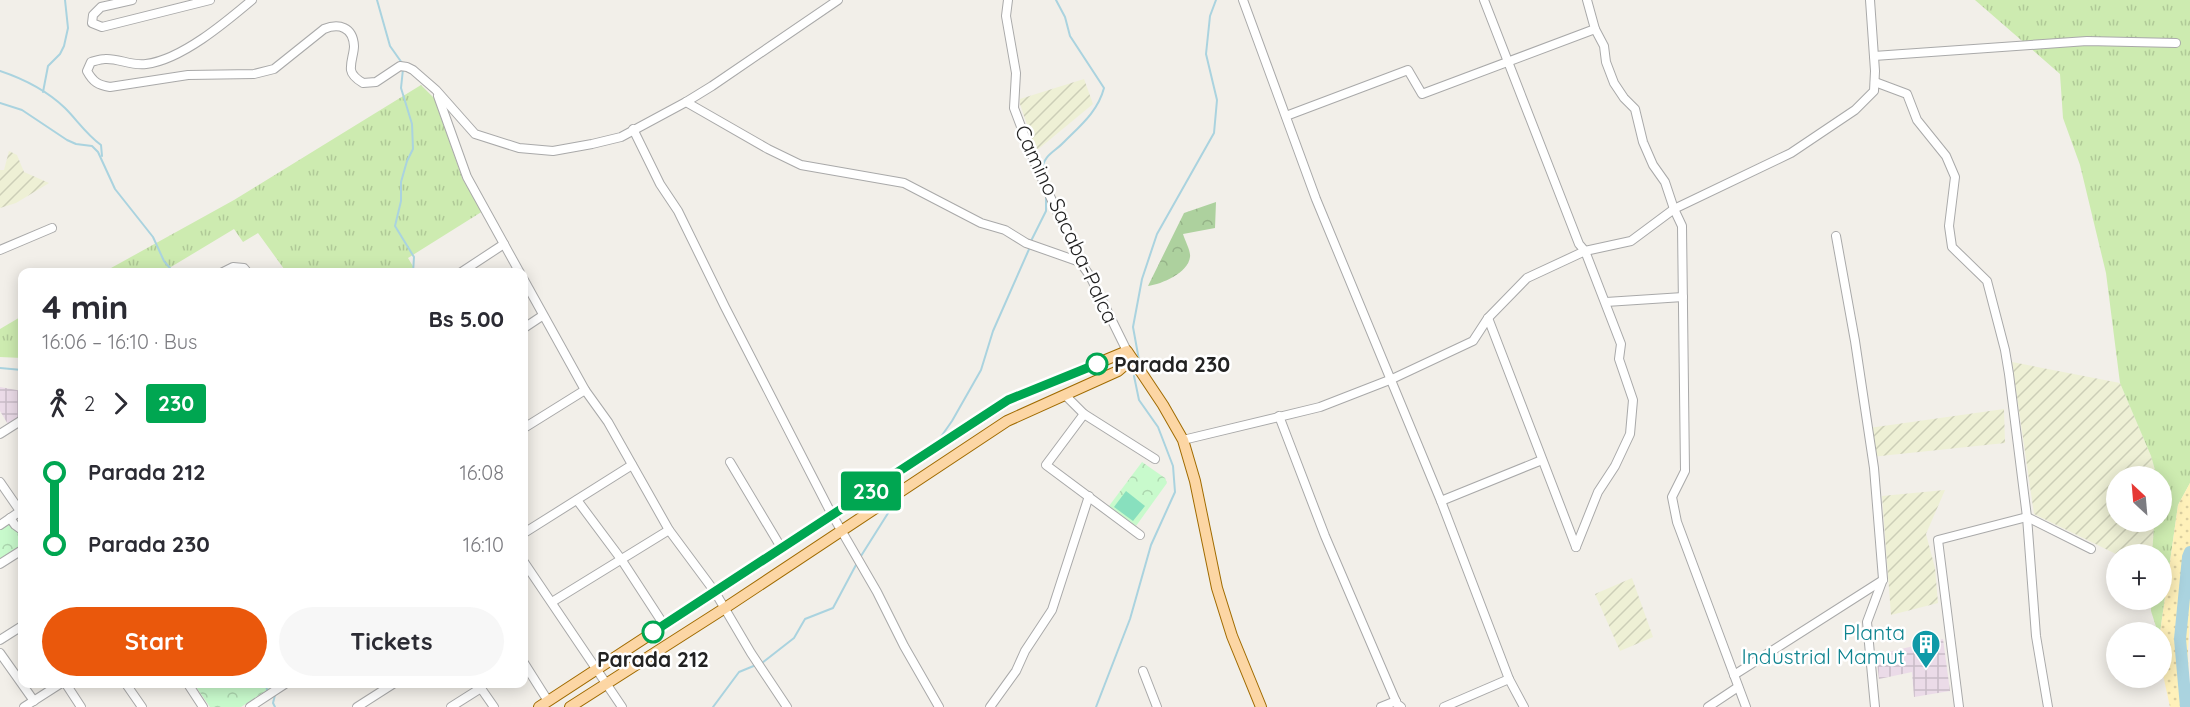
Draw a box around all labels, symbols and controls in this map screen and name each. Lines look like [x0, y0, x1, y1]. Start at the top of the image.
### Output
street label: Camino Sacaba-Palca [1010, 121, 1124, 327]
text: 4 min [42, 286, 129, 327]
text: Bs 5.00 [429, 305, 504, 333]
text: 16:06 – 16:10 · Bus [42, 329, 197, 354]
place label: Parada 230 [1114, 351, 1230, 377]
marker: Parada 230 [1086, 353, 1108, 375]
icon: walk [42, 387, 75, 420]
icon: forward [104, 387, 137, 420]
text: 230 [158, 390, 194, 416]
text: 2 [84, 391, 95, 416]
text: Parada 212 [88, 458, 205, 486]
text: 16:08 [459, 460, 504, 485]
north arrow [2106, 466, 2172, 532]
map controls [2106, 466, 2172, 688]
line badge: 230 [836, 472, 906, 510]
text: 230 [853, 478, 889, 504]
text: Parada 230 [88, 530, 210, 558]
text: 16:10 [463, 532, 504, 557]
button: + [2106, 544, 2172, 610]
button: Start [42, 607, 267, 676]
button: Tickets [279, 607, 504, 676]
place label: Planta Industrial Mamut [1741, 619, 1905, 669]
marker: Parada 212 [642, 621, 664, 643]
button: − [2106, 622, 2172, 688]
building icon: Planta Industrial Mamut [1910, 628, 1942, 670]
place label: Parada 212 [597, 646, 709, 672]

